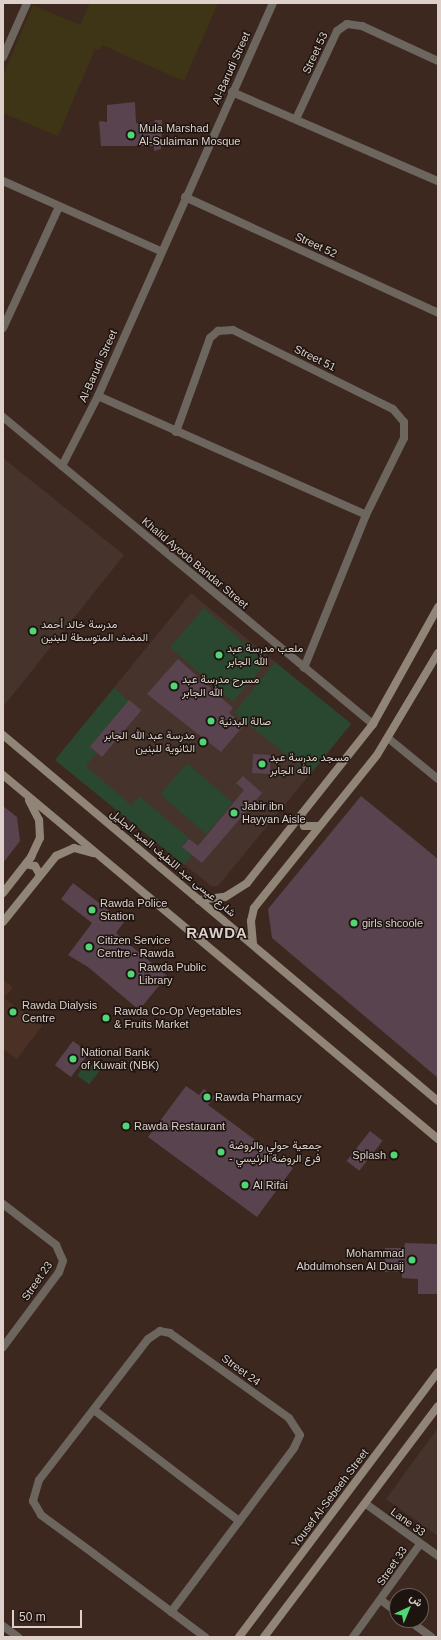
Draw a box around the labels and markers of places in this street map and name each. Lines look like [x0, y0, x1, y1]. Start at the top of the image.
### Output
place label: Mula Marshad Al-Sulaiman Mosque [139, 122, 240, 148]
marker: Mula Marshad Al-Sulaiman Mosque [126, 130, 136, 140]
place label: مدرسة خالد أحمد المضف المتوسطة للبنين [41, 618, 148, 644]
marker: مدرسة خالد أحمد المضف المتوسطة للبنين [28, 626, 38, 636]
place label: ملعب مدرسة عبد الله الجابر [227, 642, 303, 668]
marker: ملعب مدرسة عبد الله الجابر [214, 650, 224, 660]
place label: مسرح مدرسة عبد الله الجابر [182, 673, 259, 699]
marker: مسرح مدرسة عبد الله الجابر [169, 681, 179, 691]
place label: صالة البدنية [219, 714, 271, 728]
marker: صالة البدنية [206, 716, 216, 726]
place label: مدرسة عبد الله الجابر الثانوية للبنين [104, 729, 195, 755]
marker: مدرسة عبد الله الجابر الثانوية للبنين [198, 737, 208, 747]
place label: مسجد مدرسة عبد الله الجابر [270, 751, 349, 777]
marker: مسجد مدرسة عبد الله الجابر [257, 759, 267, 769]
place label: Jabir ibn Hayyan Aisle [242, 800, 306, 826]
marker: Jabir ibn Hayyan Aisle [229, 808, 239, 818]
place label: Rawda Police Station [100, 897, 167, 923]
marker: Rawda Police Station [87, 905, 97, 915]
place label: girls shcoole [362, 916, 423, 930]
marker: girls shcoole [349, 918, 359, 928]
place label: Citizen Service Centre - Rawda [97, 934, 174, 960]
marker: Citizen Service Centre - Rawda [84, 942, 94, 952]
place label: Rawda Public Library [139, 961, 206, 987]
marker: Rawda Public Library [126, 969, 136, 979]
place label: Rawda Dialysis Centre [22, 999, 97, 1025]
place label: Rawda Co-Op Vegetables & Fruits Market [114, 1005, 241, 1031]
marker: Rawda Dialysis Centre [7, 1006, 19, 1018]
marker: Rawda Co-Op Vegetables & Fruits Market [101, 1013, 111, 1023]
place label: National Bank of Kuwait (NBK) [81, 1046, 159, 1072]
marker: National Bank of Kuwait (NBK) [68, 1054, 78, 1064]
place label: Rawda Pharmacy [215, 1090, 302, 1104]
marker: Rawda Pharmacy [202, 1092, 212, 1102]
place label: Rawda Restaurant [134, 1119, 225, 1133]
marker: Rawda Restaurant [121, 1121, 131, 1131]
place label: جمعية حولي والروضة - فرع الروضة الرئيسي [229, 1139, 322, 1165]
marker: جمعية حولي والروضة - فرع الروضة الرئيسي [216, 1147, 226, 1157]
place label: Splash [352, 1148, 386, 1162]
marker: Splash [389, 1150, 399, 1160]
place label: Al Rifai [253, 1178, 288, 1192]
marker: Al Rifai [240, 1180, 250, 1190]
place label: Mohammad Abdulmohsen Al Duaij [296, 1247, 404, 1273]
marker: Mohammad Abdulmohsen Al Duaij [407, 1255, 417, 1265]

